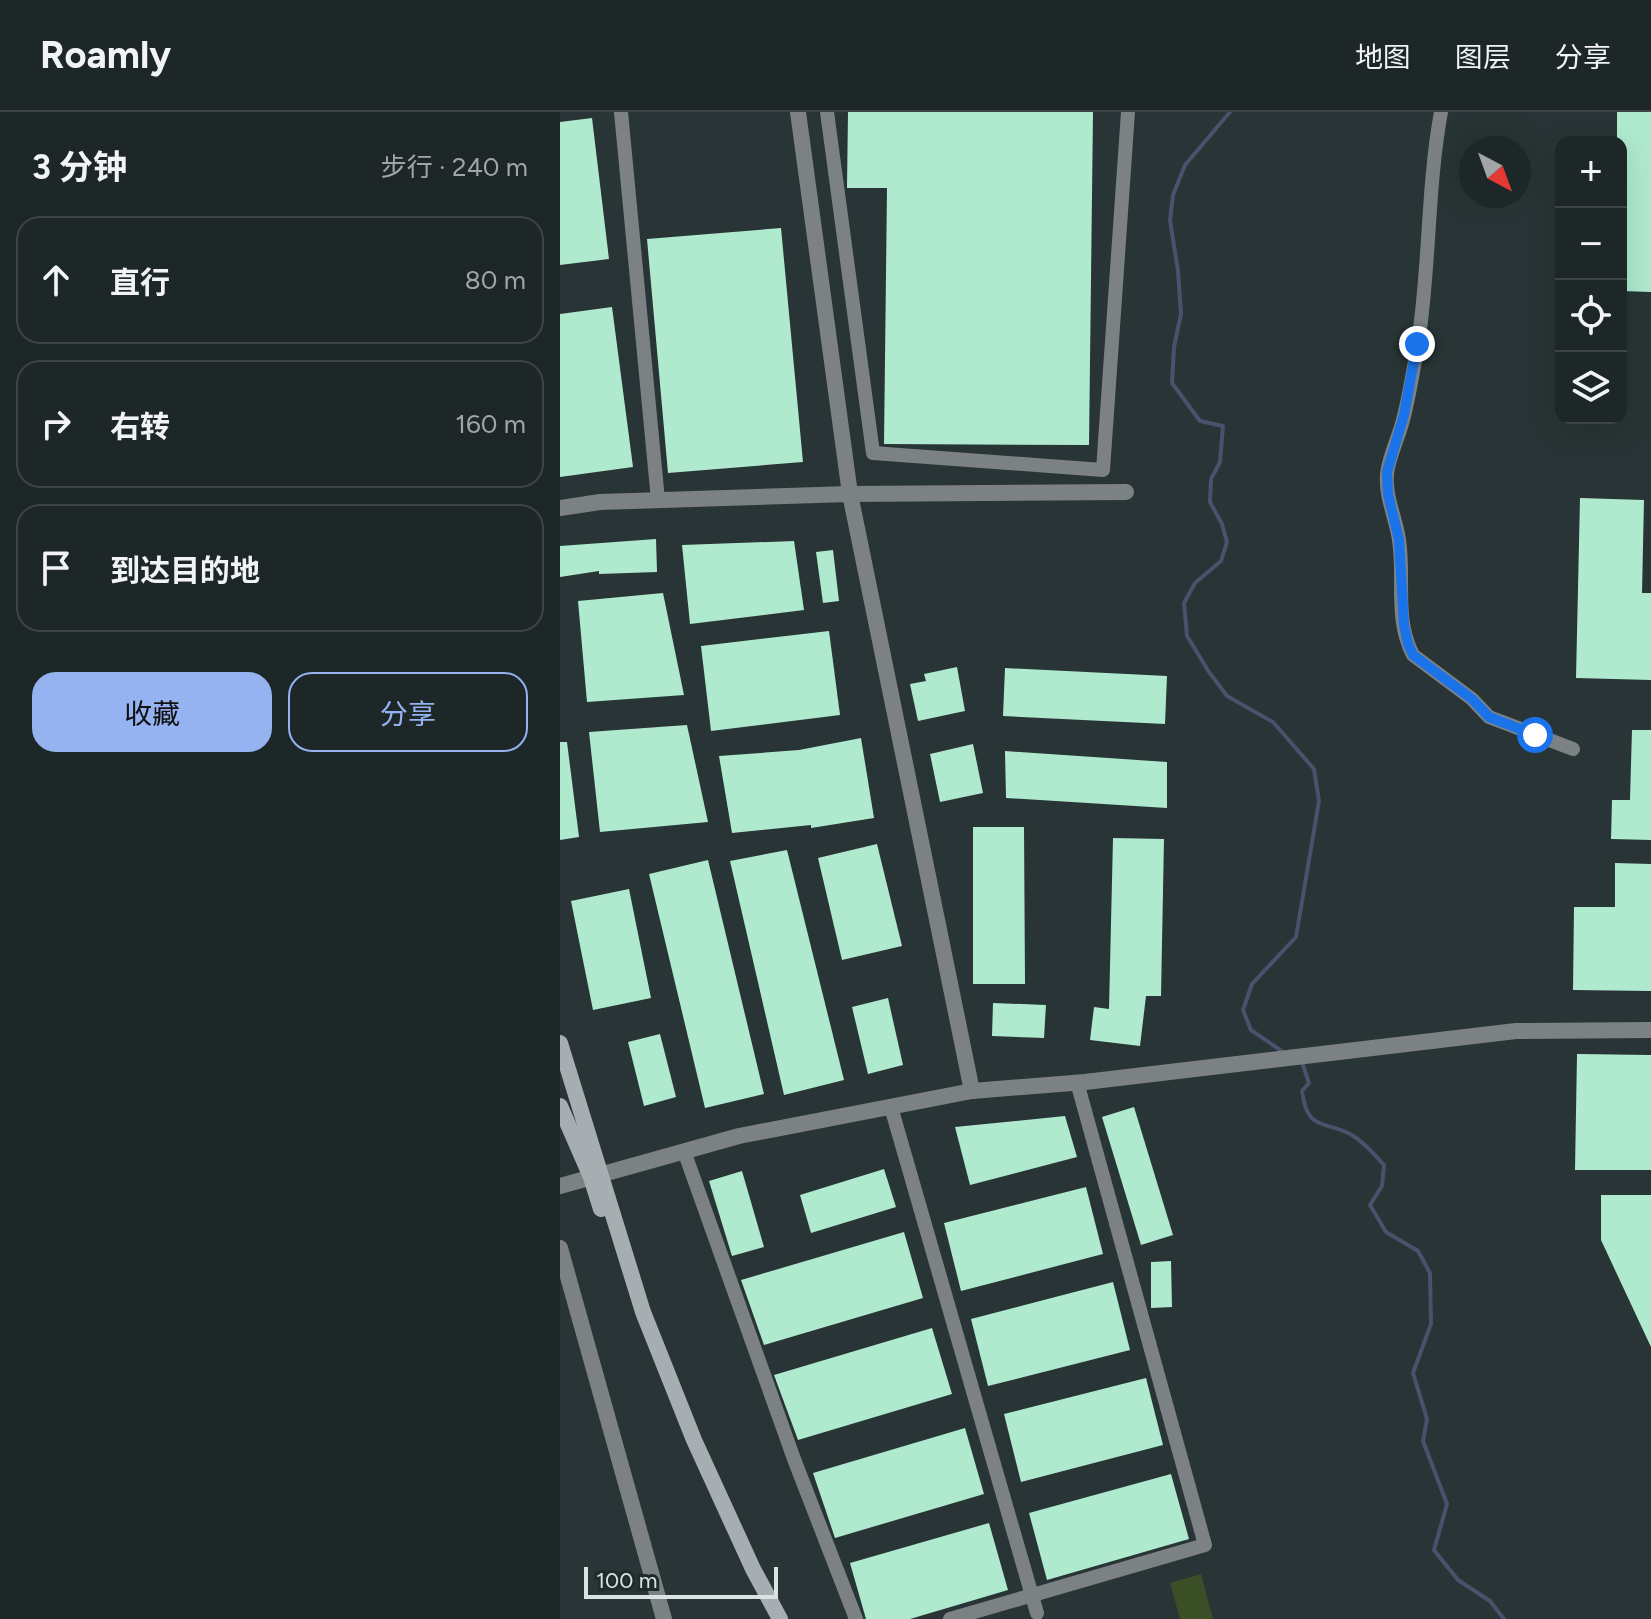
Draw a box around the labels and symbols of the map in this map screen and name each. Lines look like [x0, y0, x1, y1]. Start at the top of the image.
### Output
north arrow [1459, 136, 1531, 208]
route end [1399, 326, 1435, 362]
route start [1517, 717, 1553, 753]
scale bar [584, 1563, 778, 1599]

